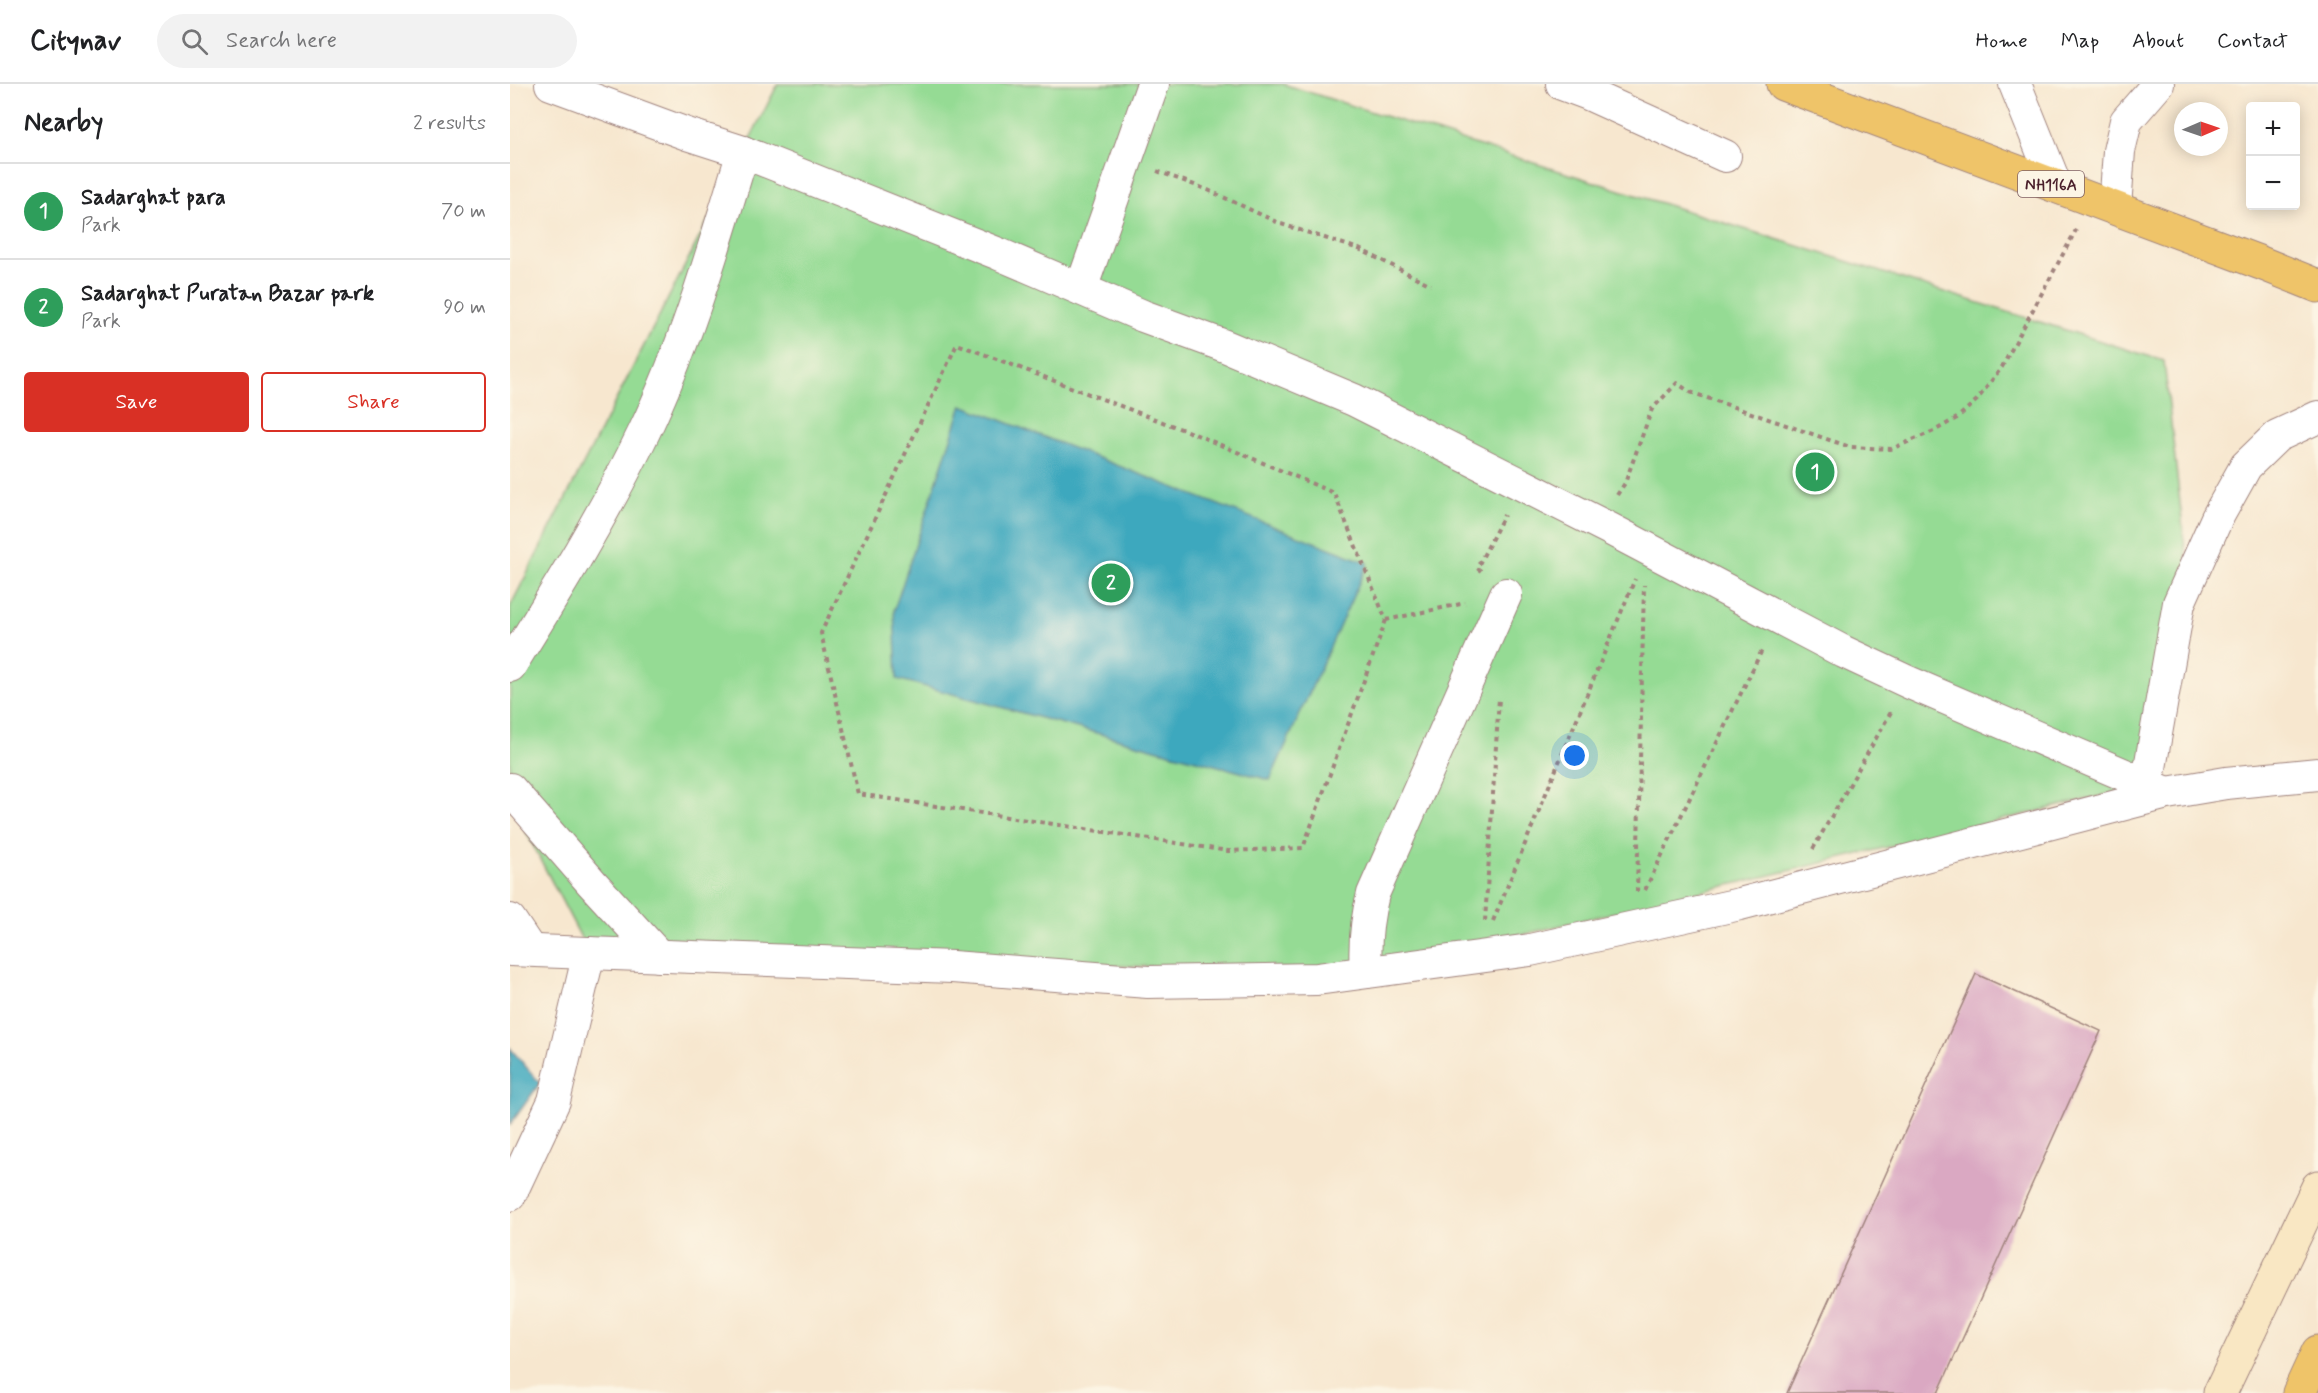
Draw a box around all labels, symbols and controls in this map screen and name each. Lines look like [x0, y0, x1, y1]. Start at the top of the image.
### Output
search box [157, 14, 577, 68]
text: Citynav [30, 23, 121, 60]
icon: search [178, 25, 211, 58]
text: Search here [226, 27, 337, 55]
text: Home [1976, 27, 2028, 55]
text: Map [2061, 27, 2099, 55]
text: About [2132, 27, 2184, 55]
text: Contact [2217, 27, 2288, 55]
north arrow [2174, 102, 2228, 156]
map controls [2246, 102, 2300, 210]
button: + [2246, 102, 2300, 156]
text: Nearby [24, 106, 103, 140]
text: 2 results [413, 110, 486, 137]
button: − [2246, 156, 2300, 210]
road number: NH116A [2018, 171, 2084, 197]
text: Sadarghat para [81, 184, 226, 212]
text: 1 [39, 198, 48, 225]
text: 70 m [441, 198, 486, 225]
text: Park [81, 212, 121, 239]
text: Sadarghat Puratan Bazar park [81, 280, 374, 308]
text: 2 [39, 294, 48, 321]
text: 90 m [443, 294, 486, 321]
text: Park [81, 308, 121, 335]
button: Save [24, 372, 249, 432]
button: Share [261, 372, 486, 432]
pin: 1 [1796, 450, 1834, 494]
pin: 2 [1092, 560, 1130, 606]
your location [1560, 741, 1589, 770]

